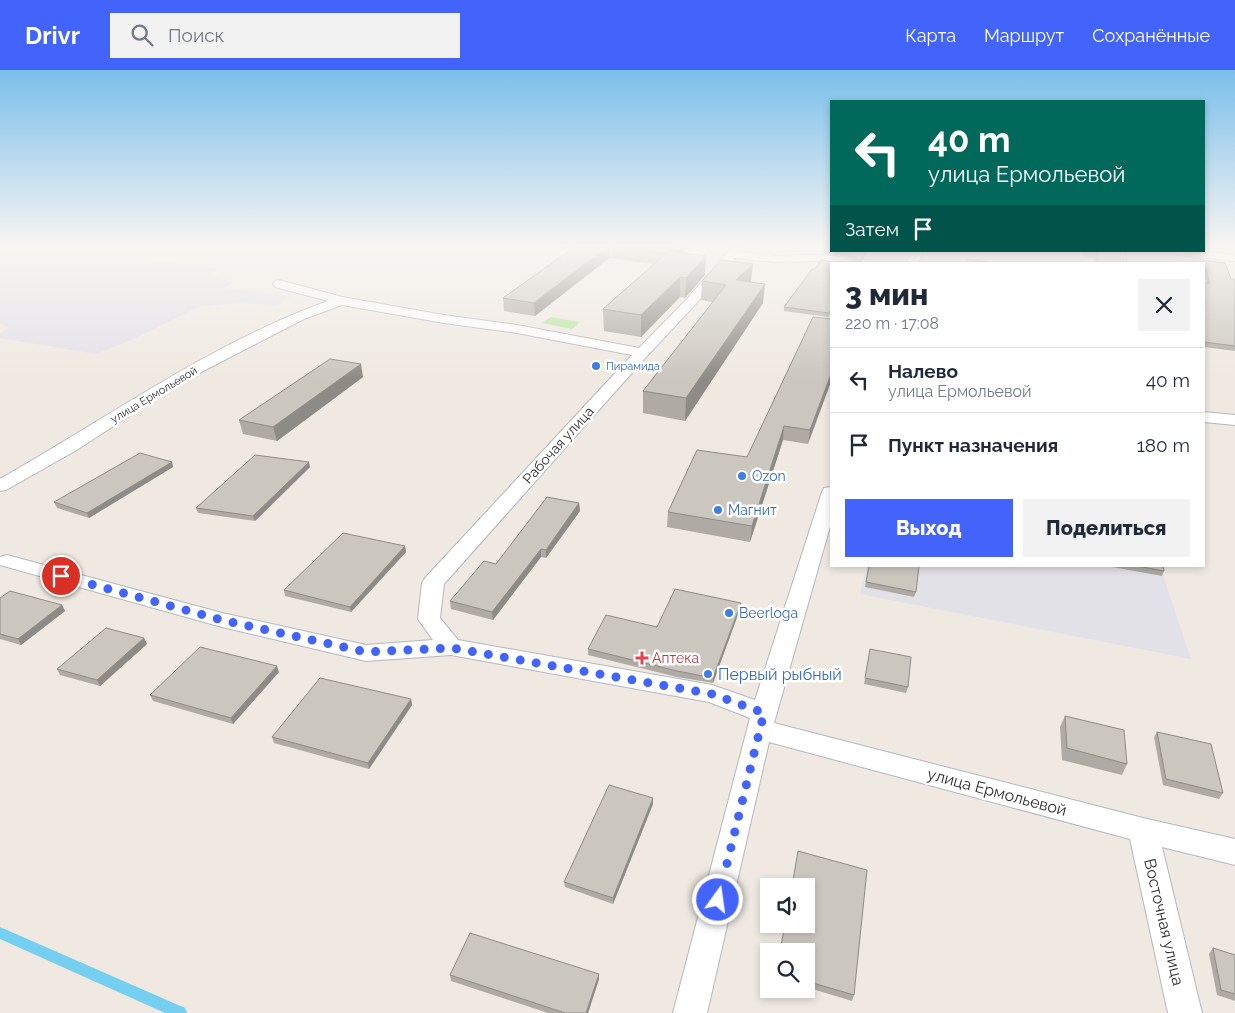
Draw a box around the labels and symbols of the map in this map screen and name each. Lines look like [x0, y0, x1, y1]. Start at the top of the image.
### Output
marker: Пирамида [590, 360, 602, 372]
place label: Пирамида [606, 360, 660, 373]
street label: улица Ермольевой [108, 364, 200, 426]
street label: Рабочая улица [519, 403, 597, 487]
place label: Ozon [752, 468, 786, 484]
marker: Ozon [736, 470, 748, 482]
place label: Магнит [728, 502, 777, 518]
marker: Магнит [712, 504, 724, 516]
pin [40, 555, 82, 597]
place label: Beerloga [739, 605, 798, 621]
marker: Beerloga [723, 607, 735, 619]
place label: Аптека [652, 650, 699, 666]
marker: Аптека [636, 652, 648, 664]
place label: Первый рыбный [718, 665, 842, 684]
marker: Первый рыбный [702, 668, 714, 680]
street label: улица Ермольевой [925, 764, 1069, 820]
street label: Восточная улица [1140, 857, 1188, 987]
position arrow [691, 873, 743, 925]

